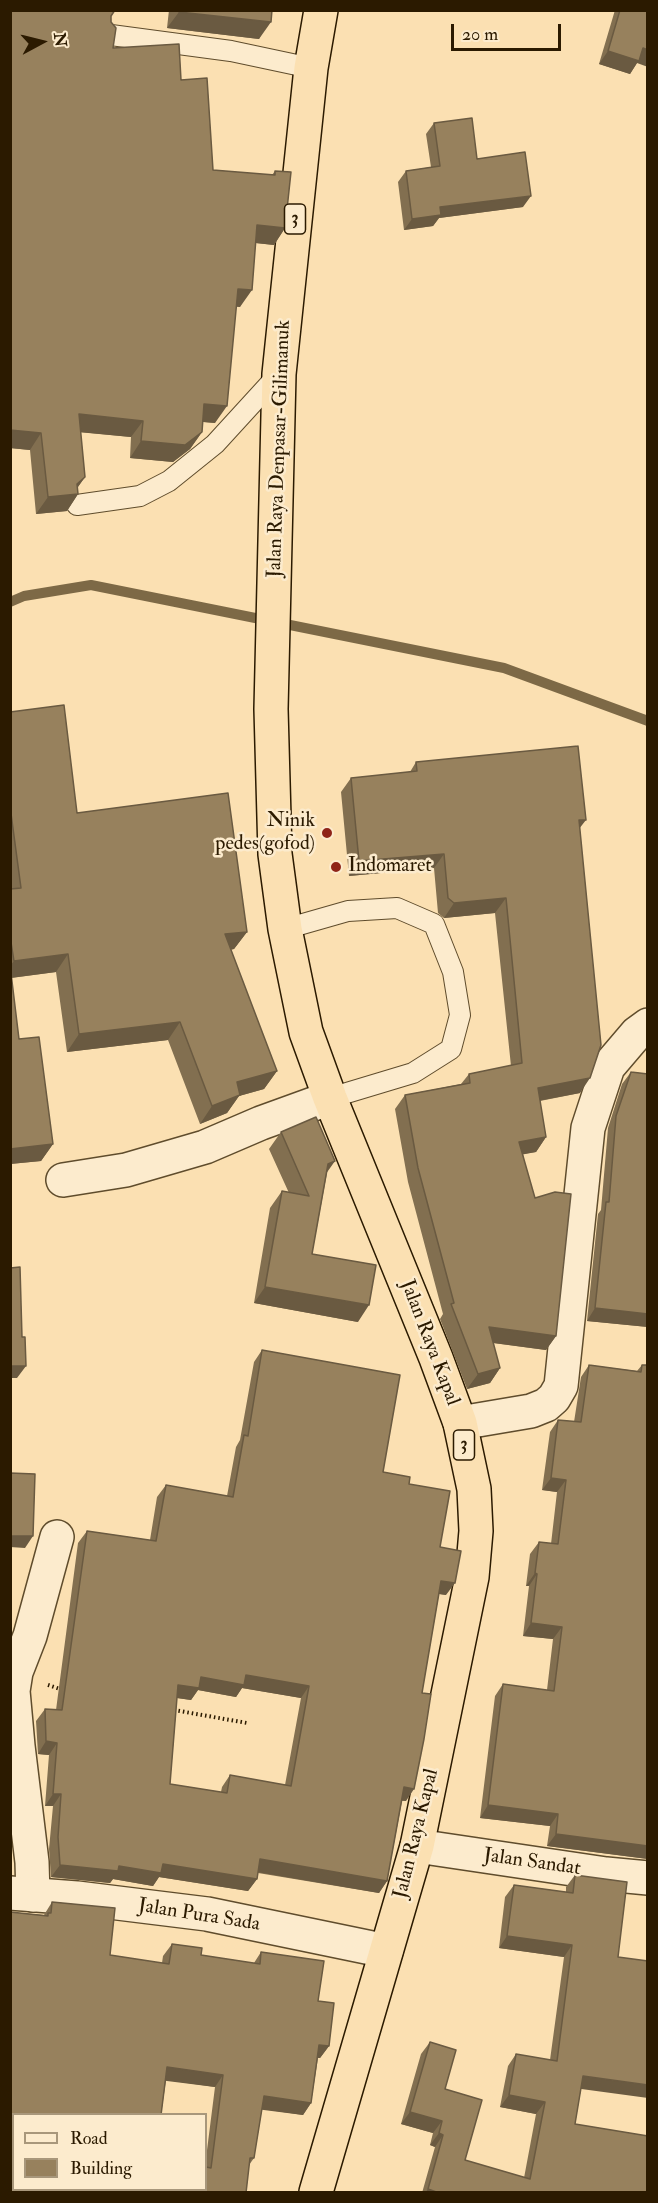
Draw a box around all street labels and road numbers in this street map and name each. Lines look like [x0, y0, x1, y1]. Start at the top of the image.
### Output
road number: 3 [284, 204, 306, 234]
street label: Jalan Raya Denpasar-Gilimanuk [264, 320, 296, 578]
street label: Jalan Raya Kapal [394, 1277, 464, 1409]
road number: 3 [454, 1430, 474, 1460]
street label: Jalan Raya Kapal [389, 1767, 445, 1901]
street label: Jalan Sandat [482, 1844, 582, 1882]
street label: Jalan Pura Sada [136, 1895, 262, 1937]

